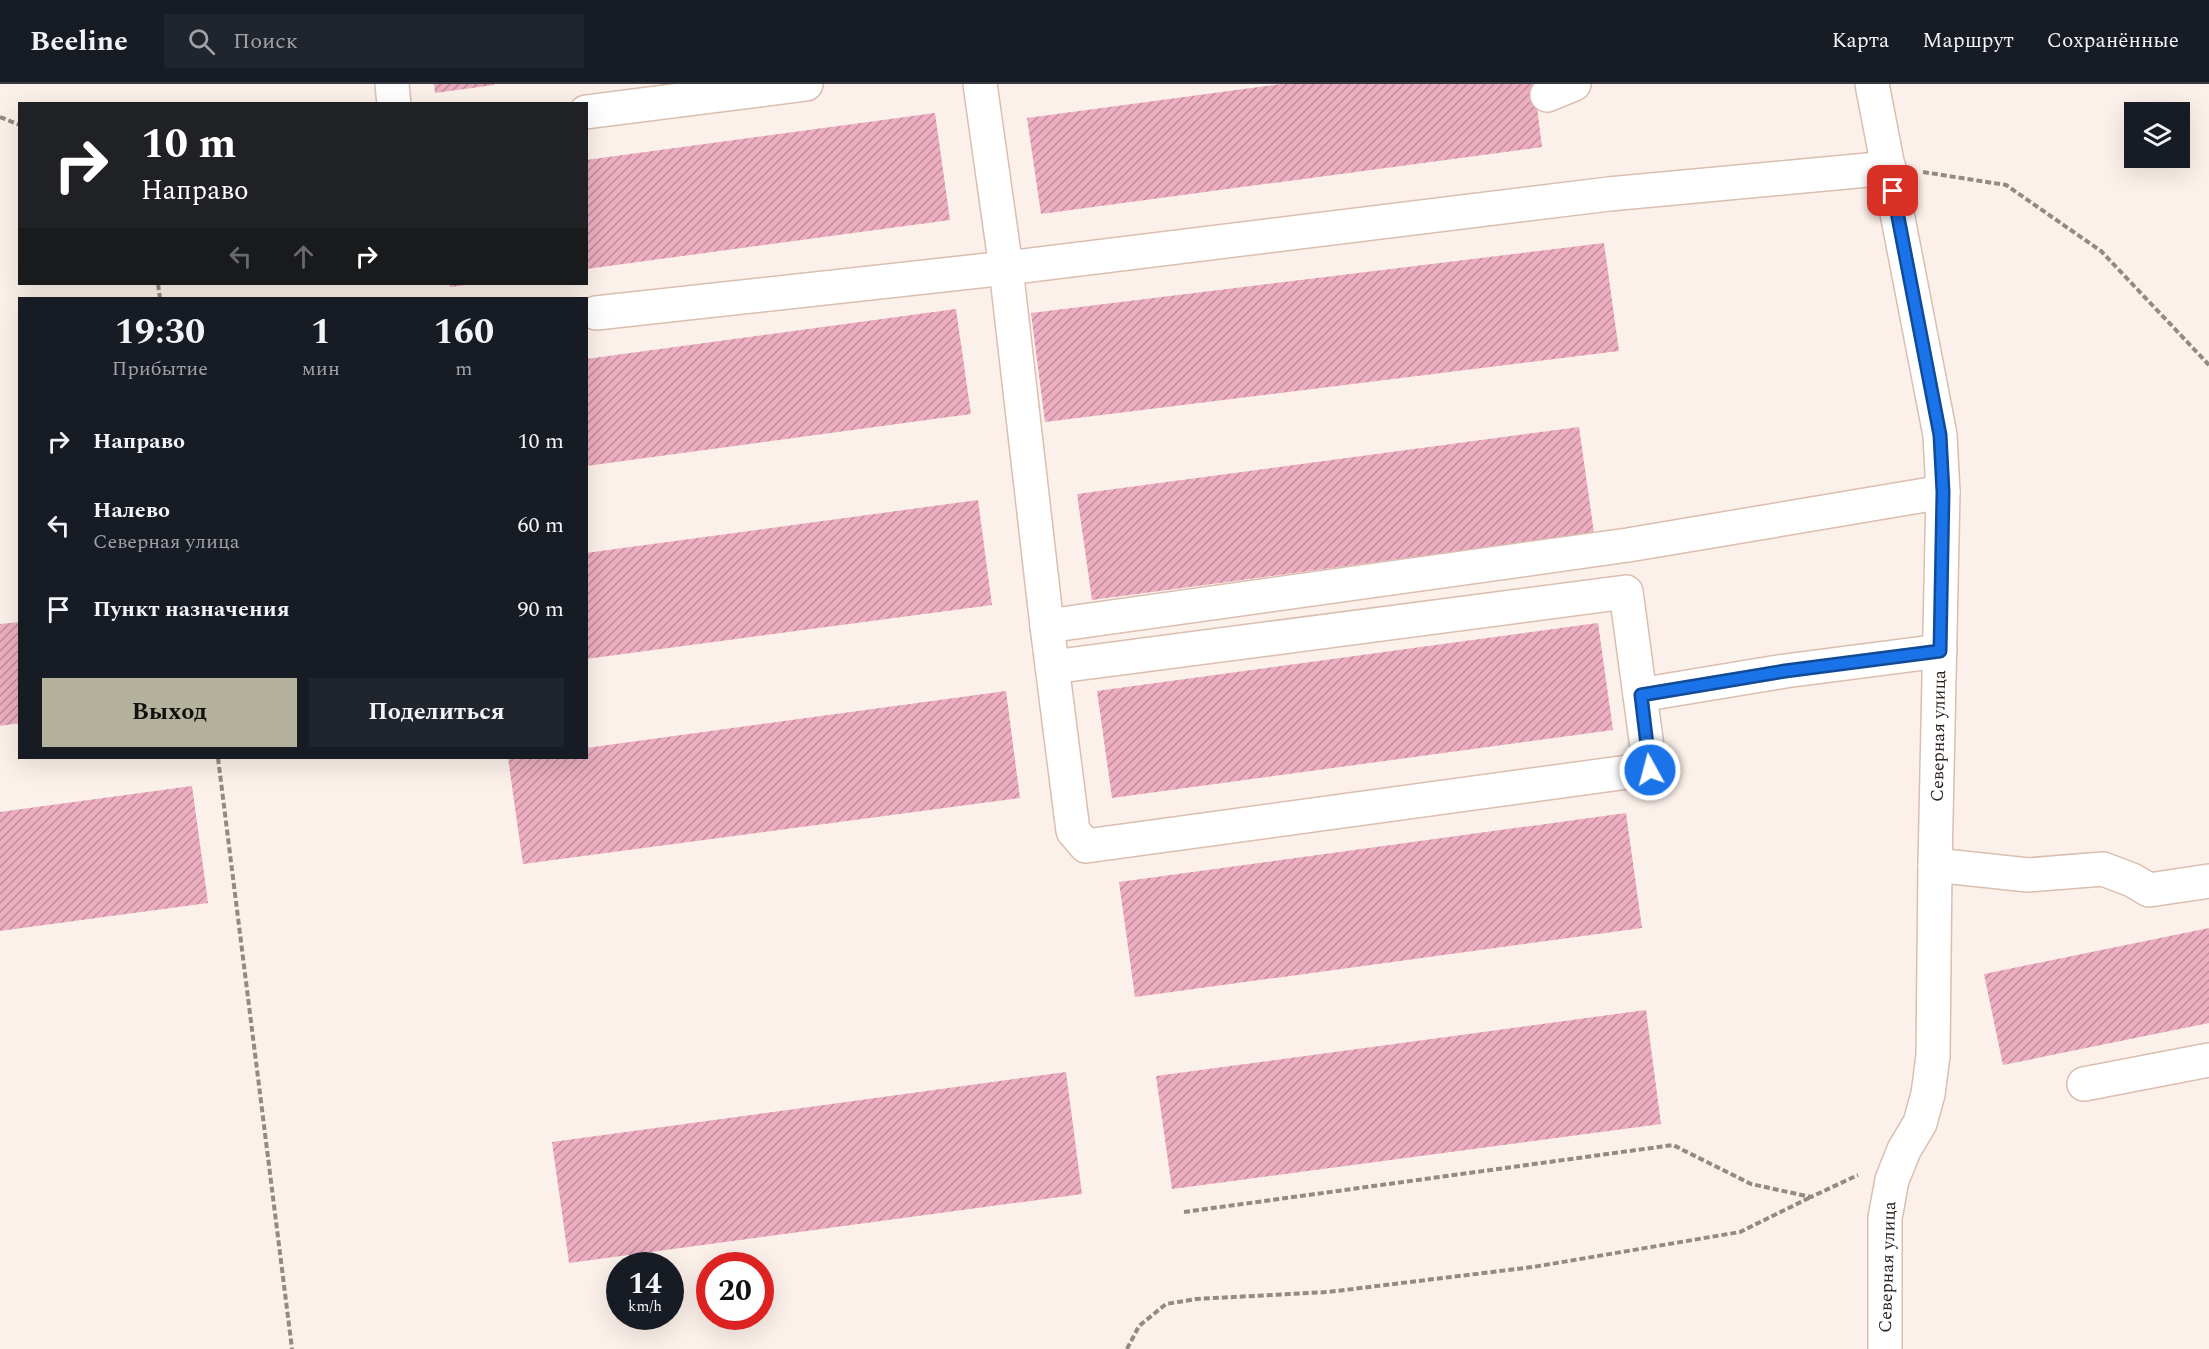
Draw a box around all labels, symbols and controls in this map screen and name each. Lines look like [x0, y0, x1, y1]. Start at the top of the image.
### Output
search box [164, 14, 584, 68]
text: Beeline [30, 20, 128, 63]
icon: search [185, 25, 218, 58]
text: Поиск [233, 25, 298, 58]
text: Карта [1832, 25, 1889, 57]
text: Маршрут [1922, 25, 2014, 57]
text: Сохранённые [2047, 25, 2179, 57]
map controls [2124, 102, 2190, 168]
button: layers [2124, 102, 2190, 168]
text: 10 m [141, 113, 236, 176]
icon: right [42, 126, 120, 204]
pin [1867, 165, 1918, 216]
text: Направо [141, 170, 249, 212]
icon: arrive [1876, 174, 1909, 207]
icon: left [224, 240, 257, 273]
icon: ahead [287, 240, 320, 273]
icon: right [350, 240, 383, 273]
text: 19:30 [115, 305, 205, 360]
text: 1 [311, 305, 331, 360]
text: 160 [434, 305, 494, 360]
text: Прибытие [112, 354, 208, 384]
text: мин [302, 354, 340, 384]
text: m [455, 354, 472, 384]
icon: right [42, 425, 75, 458]
text: Направо [93, 425, 185, 458]
text: 10 m [518, 425, 564, 458]
text: Налево [93, 494, 170, 527]
icon: left [42, 509, 75, 542]
text: 60 m [518, 509, 564, 542]
text: Северная улица [93, 527, 239, 557]
icon: arrive [42, 593, 75, 626]
text: Пункт назначения [93, 593, 290, 626]
text: 90 m [518, 593, 564, 626]
street label: Северная улица [1924, 670, 1953, 802]
button: Выход [42, 678, 297, 747]
button: Поделиться [309, 678, 564, 747]
position arrow [1618, 738, 1682, 802]
street label: Северная улица [1872, 1200, 1903, 1333]
speed limit sign: 20 [696, 1252, 774, 1330]
text: 14 [628, 1261, 662, 1307]
text: km/h [628, 1295, 662, 1318]

